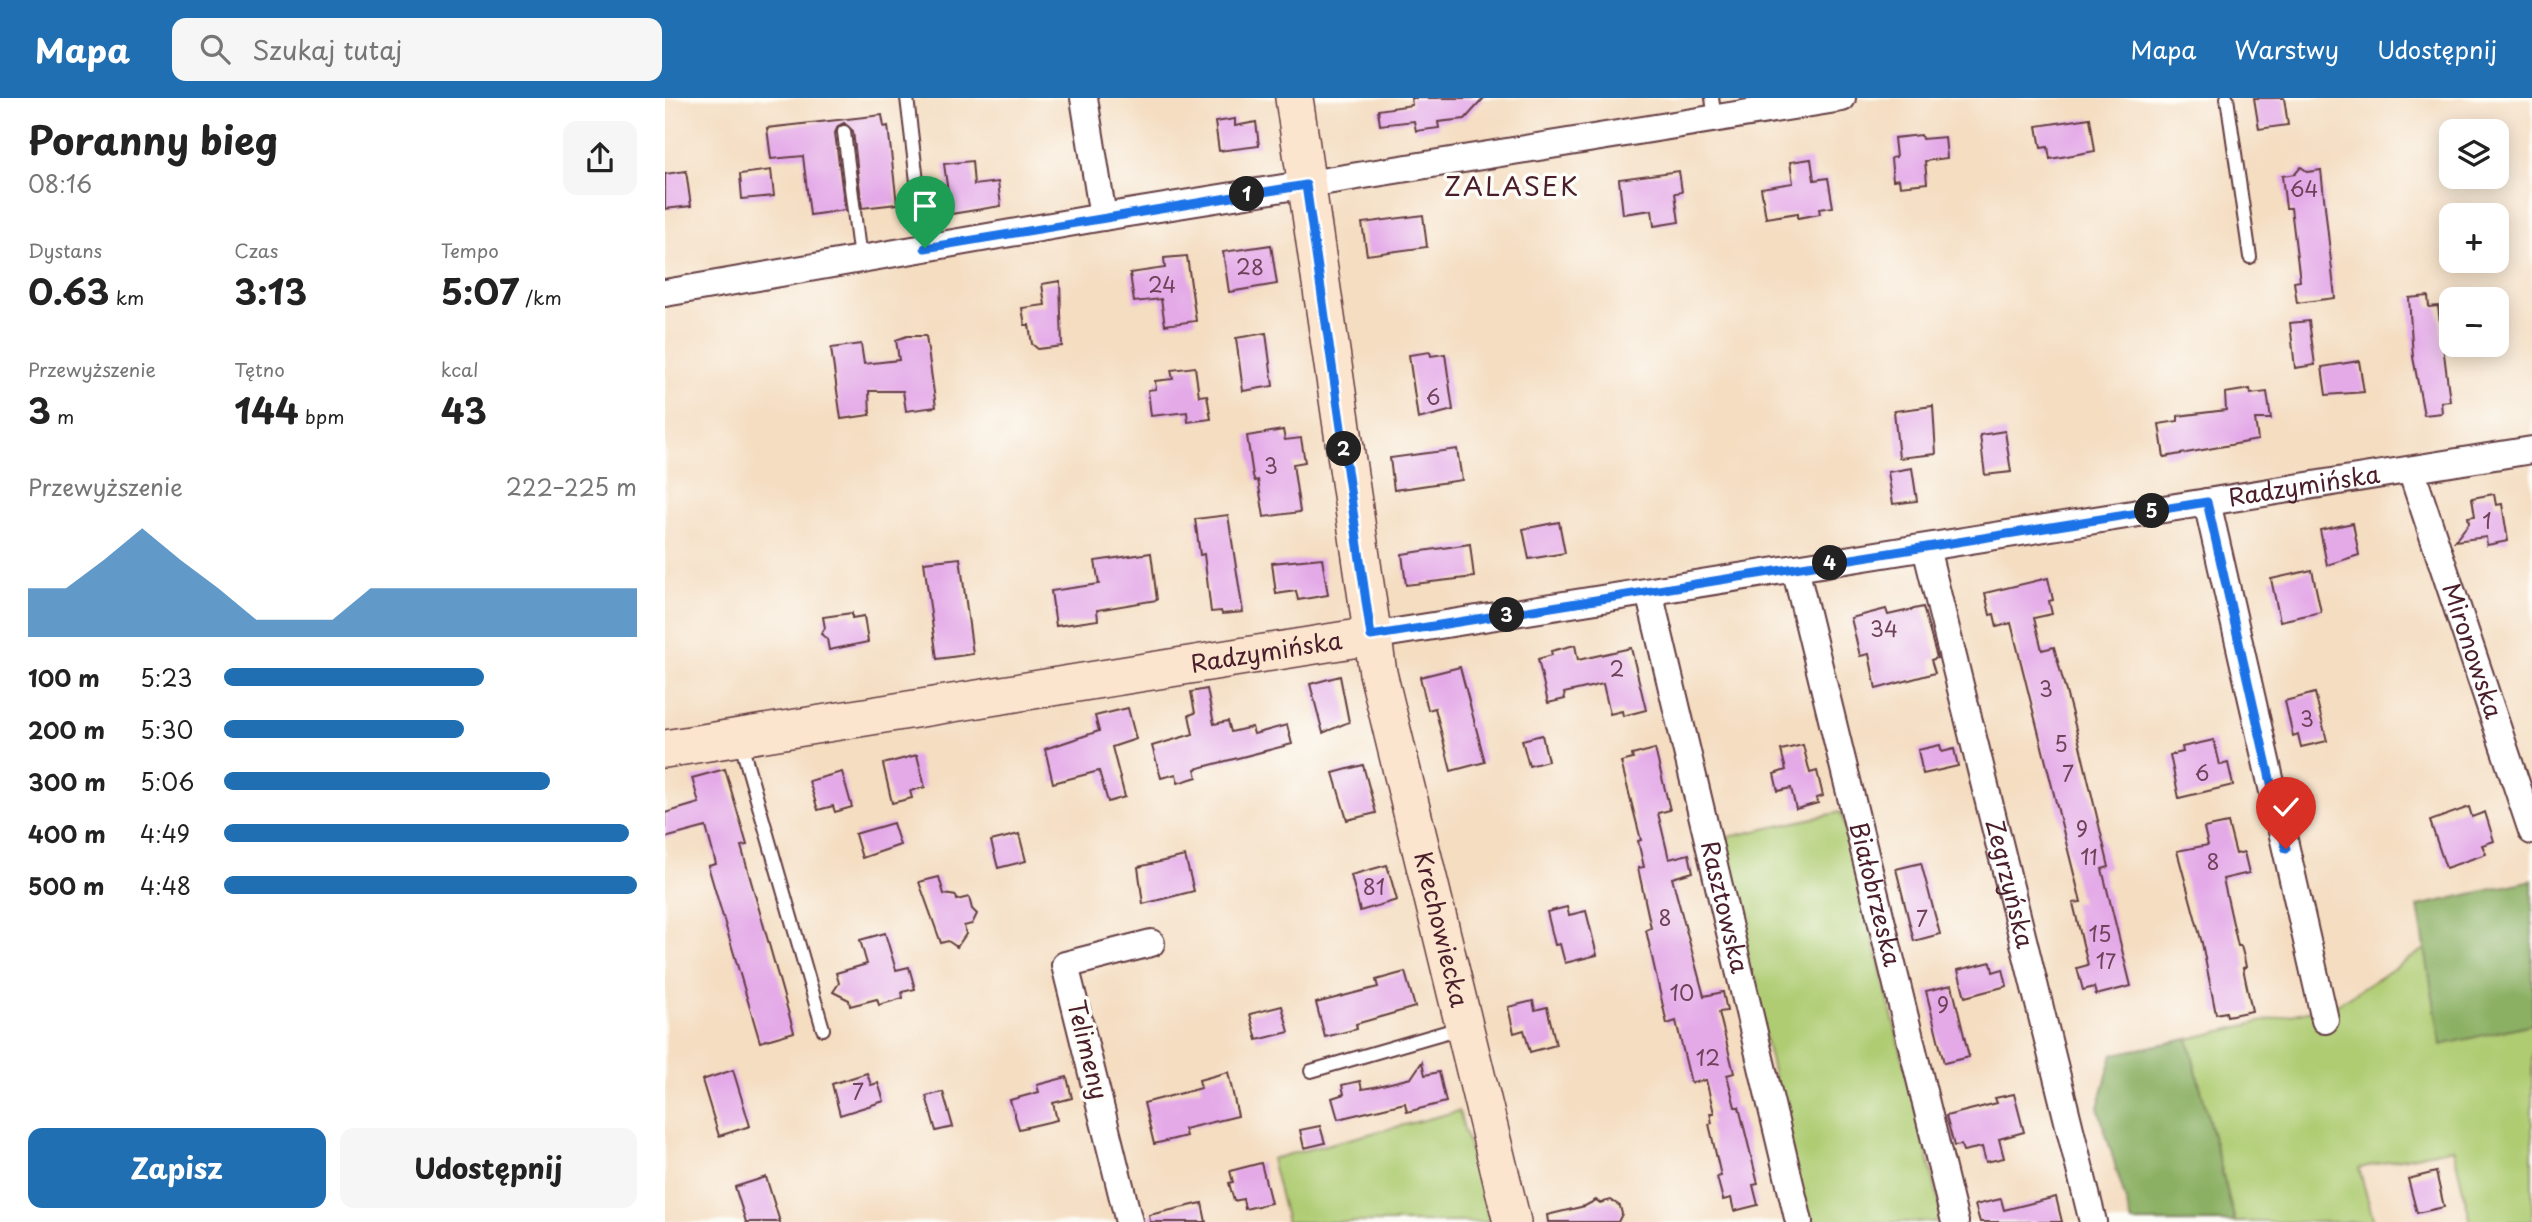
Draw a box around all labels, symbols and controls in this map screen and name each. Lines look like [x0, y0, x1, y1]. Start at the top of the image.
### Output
search box [172, 18, 662, 81]
text: Mapa [35, 24, 130, 74]
icon: search [196, 30, 234, 68]
text: Szukaj tutaj [252, 30, 402, 69]
text: Mapa [2130, 31, 2196, 67]
text: Warstwy [2234, 31, 2339, 67]
text: Udostępnij [2377, 31, 2497, 67]
text: Poranny bieg [28, 111, 278, 168]
map controls [2439, 119, 2509, 357]
button: layers [2439, 119, 2509, 189]
button: share [563, 121, 637, 195]
text: 08:16 [28, 166, 92, 201]
district label: ZALASEK [1444, 166, 1580, 205]
house number: 64 [2290, 172, 2318, 204]
pin [895, 176, 955, 248]
pin: 1 [1229, 176, 1265, 212]
text: 1 [1242, 179, 1251, 207]
icon: arrive [906, 187, 944, 225]
button: + [2439, 203, 2509, 273]
text: Dystans [28, 236, 102, 264]
text: Czas [234, 236, 278, 264]
text: Tempo [441, 236, 499, 264]
house number: 28 [1236, 250, 1264, 282]
text: 0.63 [28, 264, 110, 317]
text: 3:13 [234, 264, 307, 317]
text: 5:07 [441, 264, 519, 317]
house number: 24 [1148, 268, 1176, 300]
text: km [110, 283, 144, 311]
text: /km [519, 283, 562, 311]
button: − [2439, 287, 2509, 357]
text: Przewyższenie [28, 355, 156, 383]
text: Tętno [234, 355, 285, 383]
text: kcal [441, 355, 479, 383]
house number: 6 [1426, 380, 1440, 412]
text: 3 [28, 383, 51, 436]
text: 144 [234, 383, 299, 436]
text: 43 [441, 383, 487, 436]
text: m [51, 402, 74, 430]
text: bpm [299, 402, 344, 430]
pin: 2 [1327, 432, 1361, 466]
text: 2 [1337, 434, 1350, 462]
house number: 3 [1264, 449, 1278, 481]
street label: Radzymińska [2226, 455, 2383, 514]
text: Przewyższenie [28, 469, 183, 504]
text: 222–225 m [506, 469, 637, 504]
pin: 5 [2135, 494, 2169, 528]
text: 5 [2145, 496, 2158, 524]
house number: 1 [2482, 504, 2492, 536]
pin: 4 [1813, 546, 1847, 580]
text: 4 [1823, 548, 1836, 576]
street label: Mironowska [2434, 578, 2513, 723]
pin: 3 [1489, 598, 1525, 632]
text: 3 [1500, 600, 1513, 628]
house number: 34 [1870, 612, 1898, 644]
street label: Radzymińska [1188, 621, 1345, 681]
house number: 2 [1610, 652, 1624, 684]
text: 100 m [28, 660, 100, 695]
text: 5:23 [140, 660, 193, 695]
house number: 3 [2039, 672, 2053, 704]
house number: 3 [2300, 702, 2314, 734]
text: 200 m [28, 712, 105, 747]
text: 5:30 [140, 712, 193, 747]
house number: 5 [2054, 727, 2068, 759]
house number: 6 [2195, 756, 2209, 788]
house number: 7 [2062, 757, 2074, 789]
text: 300 m [28, 764, 106, 799]
text: 5:06 [140, 764, 194, 799]
pin [2256, 777, 2316, 849]
icon: check [2267, 788, 2305, 826]
house number: 9 [2076, 812, 2088, 844]
street label: Zegrzyńska [1978, 815, 2045, 952]
text: 400 m [28, 816, 106, 851]
text: 4:49 [140, 816, 190, 851]
street label: Białobrzeska [1842, 818, 1912, 970]
street label: Rasztowska [1693, 837, 1759, 977]
house number: 11 [2080, 840, 2098, 872]
house number: 8 [2206, 845, 2220, 877]
street label: Krechowiecka [1406, 848, 1479, 1011]
text: 500 m [28, 868, 105, 903]
text: 4:48 [140, 868, 191, 903]
house number: 81 [1363, 870, 1385, 902]
house number: 8 [1658, 901, 1672, 933]
house number: 7 [1916, 902, 1928, 934]
house number: 15 [2089, 917, 2111, 949]
house number: 17 [2096, 944, 2116, 976]
house number: 10 [1670, 976, 1694, 1008]
house number: 9 [1937, 988, 1949, 1020]
street label: Telimeny [1059, 996, 1119, 1103]
house number: 12 [1696, 1041, 1720, 1073]
house number: 7 [852, 1075, 864, 1107]
button: Zapisz [28, 1128, 326, 1208]
button: Udostępnij [340, 1128, 637, 1208]

